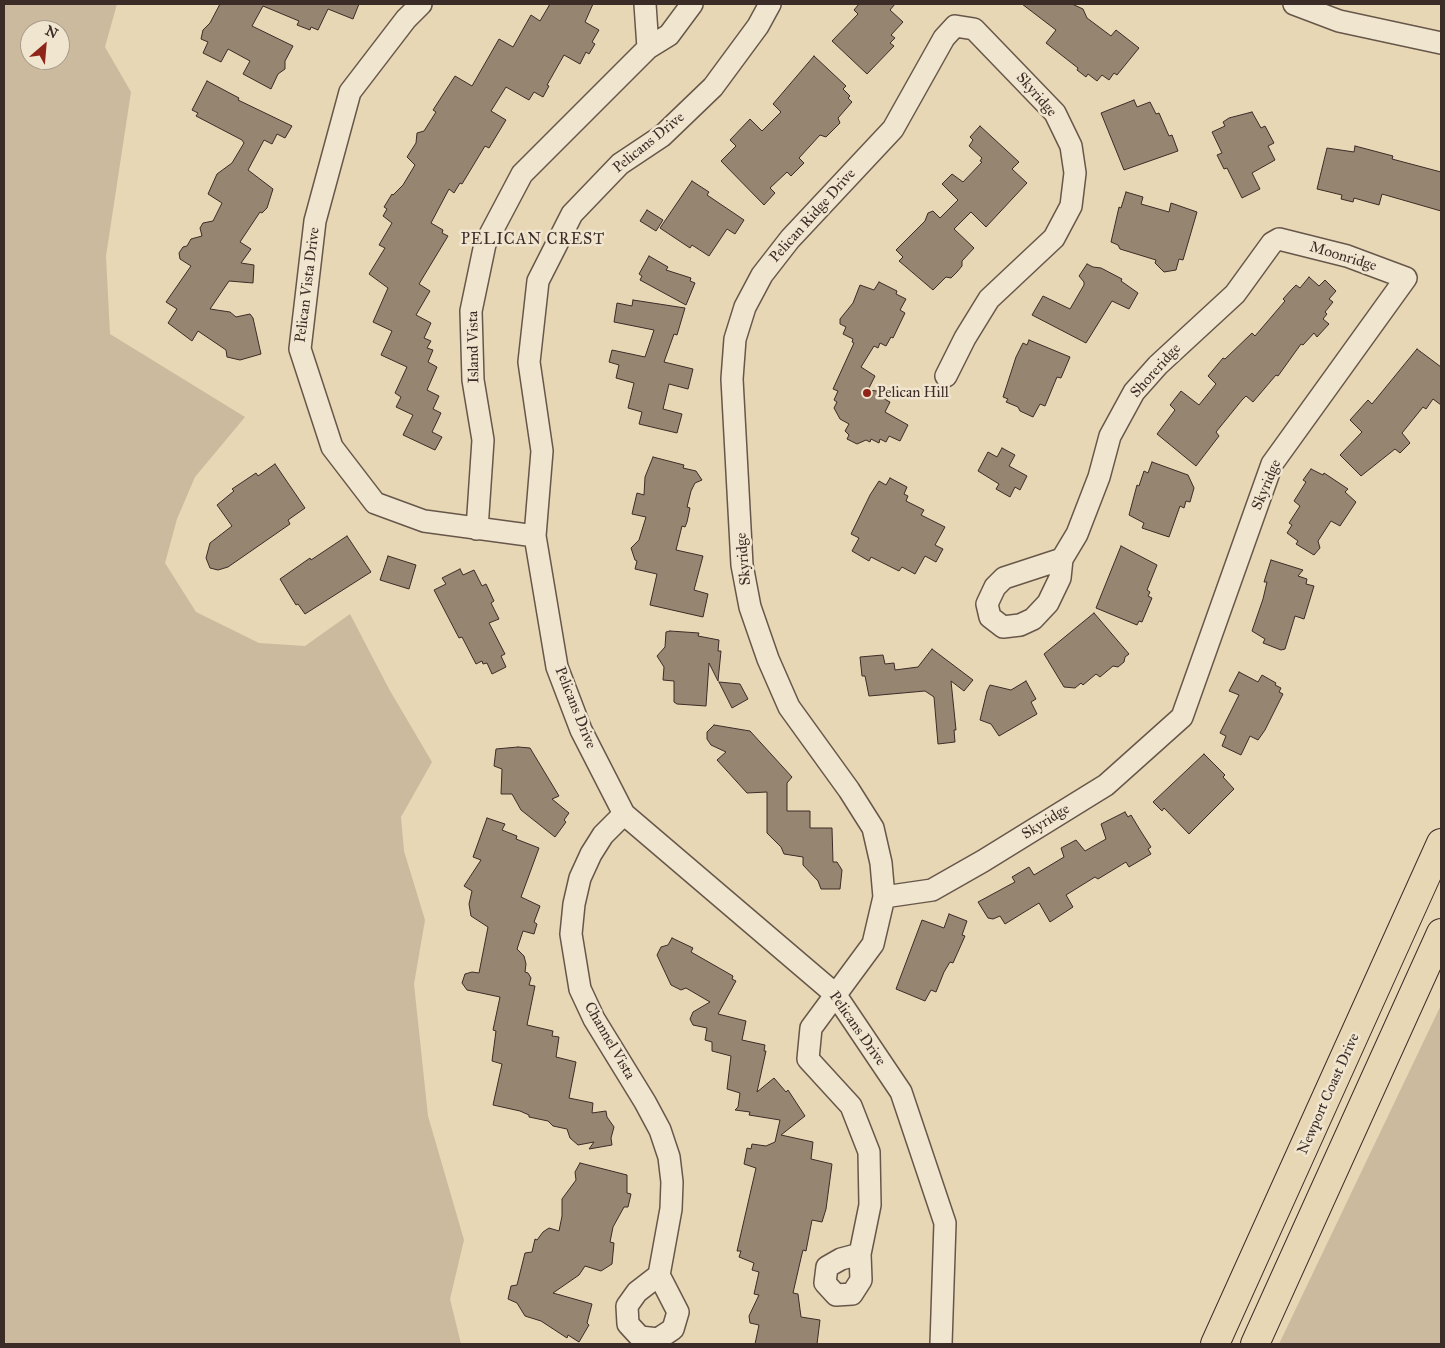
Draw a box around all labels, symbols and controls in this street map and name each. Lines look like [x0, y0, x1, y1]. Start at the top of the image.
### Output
north arrow [20, 20, 70, 70]
text: N [42, 22, 61, 42]
street label: Skyridge [1012, 69, 1060, 121]
street label: Pelicans Drive [610, 109, 688, 177]
street label: Pelican Ridge Drive [766, 165, 860, 267]
street label: Pelican Vista Drive [292, 226, 324, 344]
district label: PELICAN CREST [459, 230, 607, 250]
street label: Moonridge [1307, 238, 1379, 276]
street label: Island Vista [464, 311, 484, 383]
street label: Shoreridge [1127, 340, 1185, 402]
place label: Pelican Hill [877, 384, 949, 402]
marker: Pelican Hill [861, 387, 873, 399]
street label: Skyridge [1248, 457, 1286, 513]
street label: Skyridge [733, 532, 755, 586]
street label: Pelicans Drive [550, 664, 600, 752]
street label: Skyridge [1019, 800, 1073, 844]
street label: Pelicans Drive [825, 988, 889, 1070]
street label: Channel Vista [580, 999, 638, 1083]
street label: Newport Coast Drive [1294, 1031, 1364, 1157]

